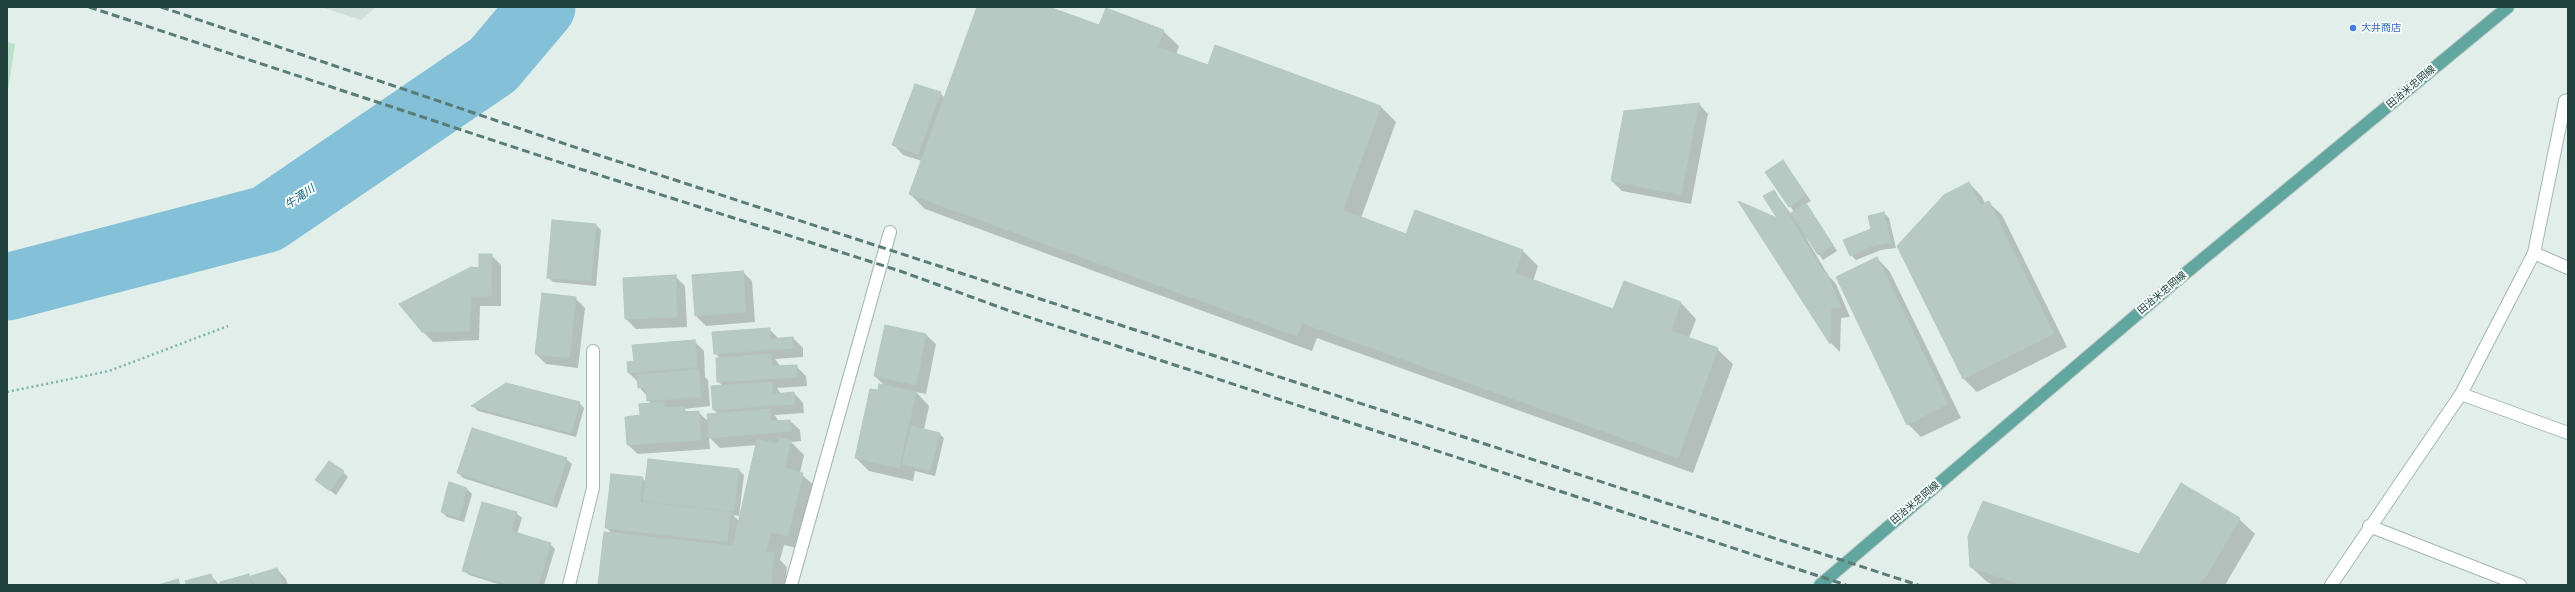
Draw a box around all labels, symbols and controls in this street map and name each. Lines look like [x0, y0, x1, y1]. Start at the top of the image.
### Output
place label: 大井商店 [2361, 22, 2401, 34]
marker: 大井商店 [2348, 23, 2358, 33]
street label: 田治米忠岡線 [2384, 63, 2438, 111]
water label: 牛滝川 [283, 182, 317, 212]
street label: 田治米忠岡線 [2135, 269, 2189, 317]
street label: 田治米忠岡線 [1888, 479, 1942, 527]

